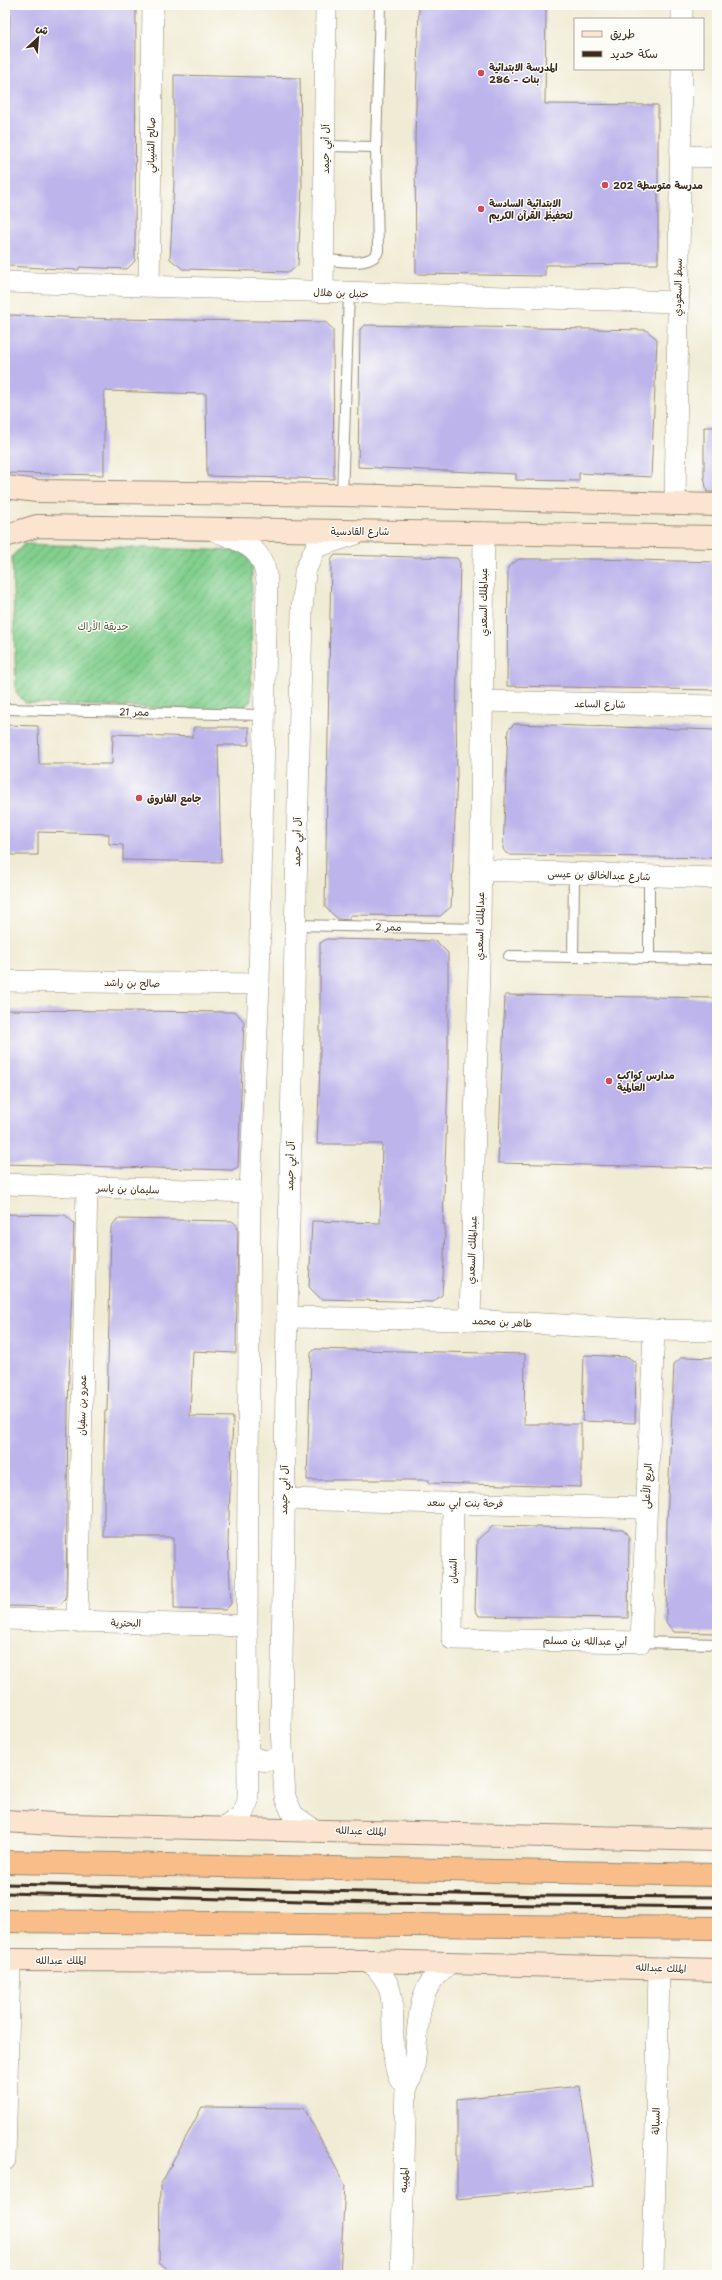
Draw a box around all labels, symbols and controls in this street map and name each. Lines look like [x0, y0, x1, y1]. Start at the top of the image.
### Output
north arrow [18, 18, 58, 58]
legend [574, 18, 704, 70]
text: ش [33, 20, 51, 39]
text: طريق [610, 26, 635, 42]
text: سكة حديد [610, 46, 658, 62]
place label: المدرسة الابتدائية 286 - بنات [489, 61, 558, 86]
marker: المدرسة الابتدائية 286 - بنات [476, 68, 486, 78]
street label: صالح الشيباني [144, 117, 161, 173]
street label: آل أبي حيمد [319, 124, 335, 174]
place label: مدرسة متوسطة 202 [613, 179, 703, 192]
marker: مدرسة متوسطة 202 [600, 180, 610, 190]
place label: الابتدائية السادسة لتحفيظ القرآن الكريم [489, 197, 573, 223]
marker: الابتدائية السادسة لتحفيظ القرآن الكريم [476, 204, 486, 214]
street label: سبط السعودي [671, 258, 687, 316]
street label: حنبل بن هلال [313, 286, 369, 300]
street label: شارع القادسية [331, 525, 389, 539]
street label: عبدالملك السعدي [477, 568, 492, 636]
park label: حديقة الأراك [78, 620, 129, 633]
street label: شارع الساعد [574, 697, 626, 712]
street label: ممر 21 [119, 705, 149, 719]
place label: جامع الفاروق [147, 792, 202, 806]
marker: جامع الفاروق [134, 793, 144, 803]
street label: آل أبي حيمد [290, 817, 307, 867]
street label: شارع عبدالخالق بن عيسى [547, 867, 651, 884]
street label: عبدالملك السعدي [473, 892, 489, 960]
street label: ممر 2 [375, 920, 402, 934]
street label: صالح بن راشد [104, 976, 160, 991]
place label: مدارس كواكب العالمية [617, 1069, 675, 1094]
marker: مدارس كواكب العالمية [604, 1076, 614, 1086]
street label: آل أبي حيمد [283, 1141, 300, 1191]
street label: سليمان بن ياسر [95, 1181, 160, 1197]
street label: عبدالملك السعدي [464, 1216, 482, 1284]
street label: طاهر بن محمد [472, 1314, 532, 1330]
street label: عمرو بن سفيان [75, 1374, 89, 1436]
street label: الريع الأعلى [639, 1463, 656, 1509]
street label: آل أبي حيمد [277, 1465, 294, 1515]
street label: فرحة بنت أبي سعد [427, 1496, 503, 1513]
street label: الشبان [446, 1558, 460, 1584]
street label: البحترية [111, 1616, 141, 1630]
street label: أبي عبدالله بن مسلم [543, 1634, 628, 1651]
street label: الملك عبدالله [335, 1824, 387, 1838]
street label: الملك عبدالله [36, 1954, 86, 1967]
street label: الملك عبدالله [635, 1961, 687, 1975]
street label: السبالة [649, 2107, 663, 2135]
street label: المهيبه [397, 2167, 411, 2193]

